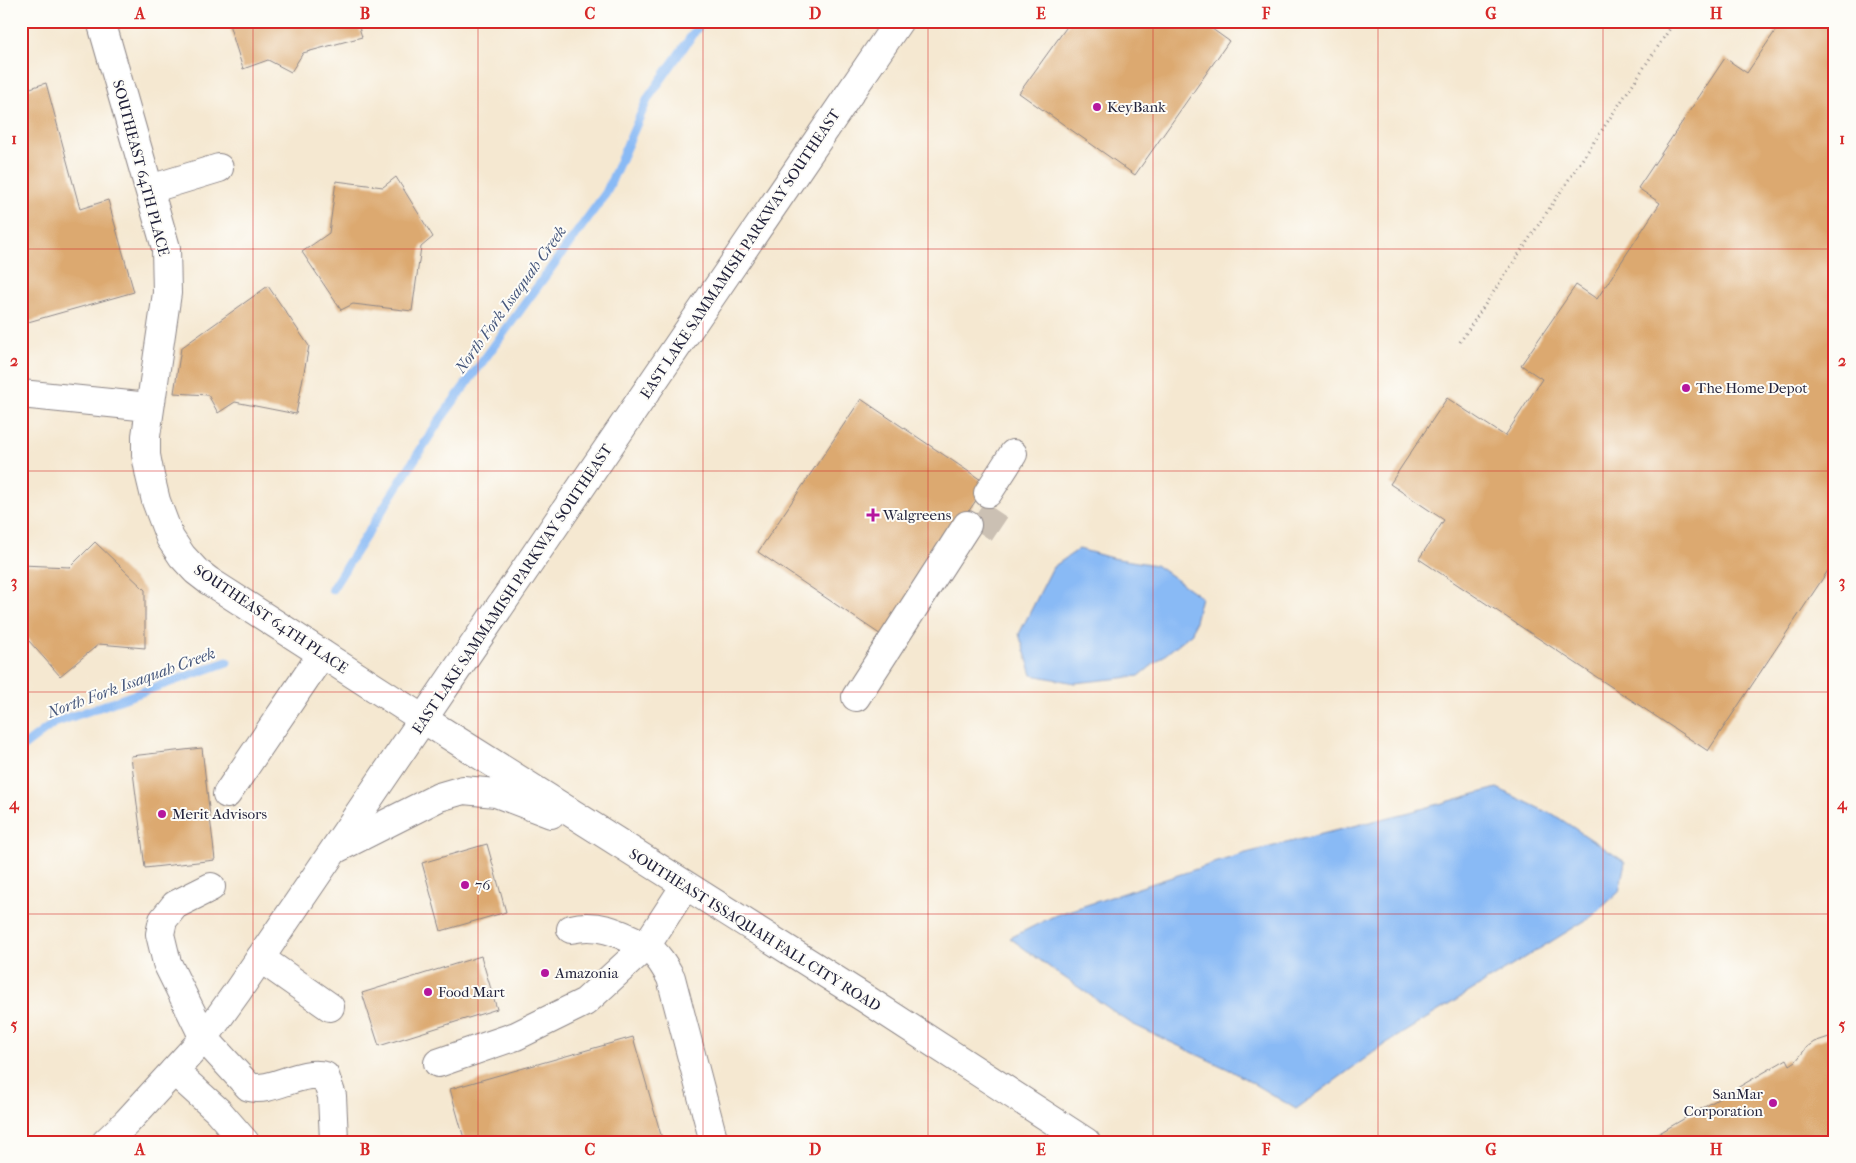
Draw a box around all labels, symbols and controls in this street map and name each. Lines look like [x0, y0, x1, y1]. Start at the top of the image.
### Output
text: A [134, 4, 146, 23]
text: B [360, 4, 370, 23]
text: C [585, 4, 596, 23]
text: D [809, 4, 821, 23]
text: E [1036, 4, 1046, 23]
text: F [1261, 4, 1271, 23]
text: G [1485, 4, 1497, 23]
text: H [1710, 4, 1723, 23]
street label: SOUTHEAST 64TH PLACE [109, 78, 173, 258]
place label: KeyBank [1107, 98, 1166, 116]
marker: KeyBank [1091, 101, 1103, 113]
street label: EAST LAKE SAMMAMISH PARKWAY SOUTHEAST [636, 105, 844, 402]
text: 1 [11, 129, 17, 148]
text: 1 [1839, 129, 1845, 148]
water label: North Fork Issaquah Creek [450, 222, 570, 377]
text: 2 [10, 351, 18, 370]
text: 2 [1838, 351, 1846, 370]
place label: The Home Depot [1696, 379, 1808, 397]
marker: The Home Depot [1680, 382, 1692, 394]
street label: EAST LAKE SAMMAMISH PARKWAY SOUTHEAST [408, 440, 616, 737]
place label: Walgreens [882, 506, 952, 524]
marker: Walgreens [867, 509, 879, 521]
street label: SOUTHEAST 64TH PLACE [191, 561, 351, 677]
text: 3 [11, 572, 17, 592]
text: 3 [1839, 572, 1845, 592]
water label: North Fork Issaquah Creek [44, 643, 218, 722]
text: 4 [8, 794, 20, 814]
text: 4 [1836, 794, 1848, 814]
place label: Merit Advisors [172, 805, 267, 823]
marker: Merit Advisors [156, 808, 168, 820]
street label: SOUTHEAST ISSAQUAH FALL CITY ROAD [626, 845, 884, 1015]
place label: 76 [475, 876, 491, 894]
marker: 76 [459, 879, 471, 891]
place label: Amazonia [554, 964, 619, 982]
marker: Amazonia [539, 967, 551, 979]
place label: Food Mart [438, 983, 506, 1001]
marker: Food Mart [422, 986, 434, 998]
text: 5 [11, 1015, 18, 1034]
text: 5 [1839, 1015, 1846, 1034]
place label: SanMar Corporation [1684, 1085, 1764, 1120]
marker: SanMar Corporation [1767, 1097, 1779, 1109]
text: A [134, 1140, 146, 1159]
text: B [360, 1140, 370, 1159]
text: C [585, 1140, 596, 1159]
text: D [809, 1140, 821, 1159]
text: E [1036, 1140, 1046, 1159]
text: F [1261, 1140, 1271, 1159]
text: G [1485, 1140, 1497, 1159]
text: H [1710, 1140, 1723, 1159]

